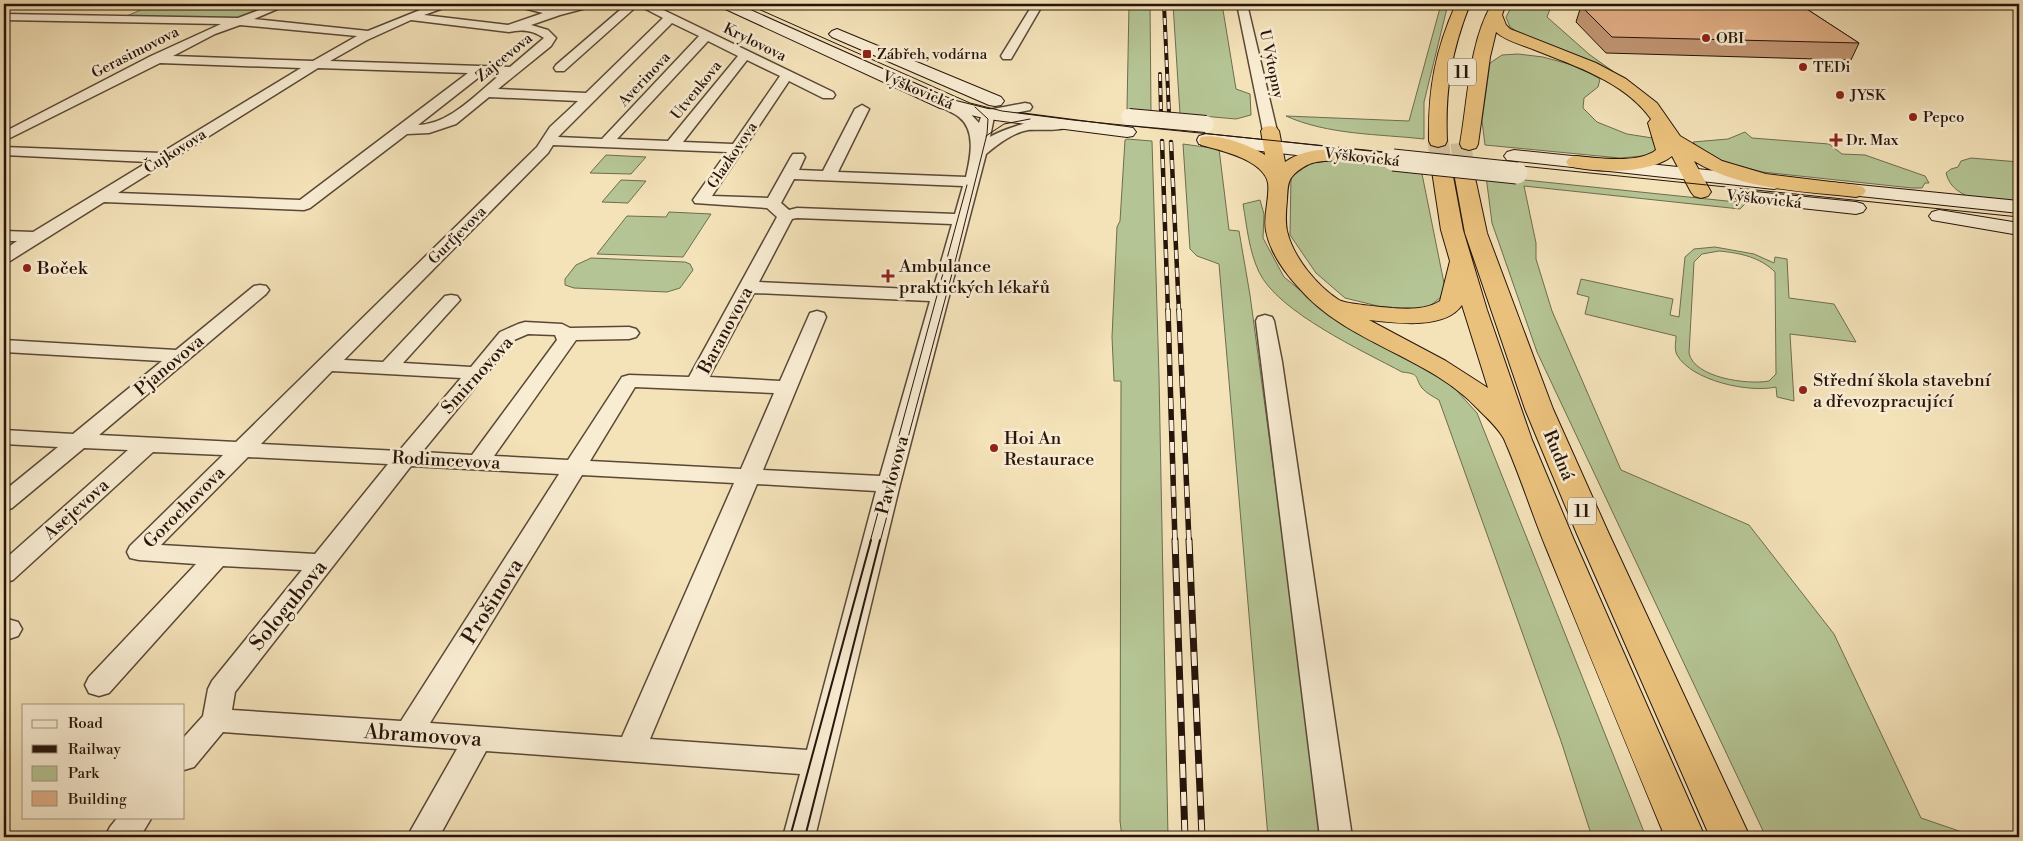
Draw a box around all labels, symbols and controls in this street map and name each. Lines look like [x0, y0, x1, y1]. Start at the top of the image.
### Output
street label: Krylovova [720, 19, 790, 66]
street label: Gerasimovova [88, 22, 183, 83]
street label: U Výtopny [1255, 28, 1288, 101]
street label: Zajcevova [472, 29, 537, 86]
place label: OBI [1716, 29, 1744, 48]
marker: OBI [1700, 32, 1712, 44]
place label: Zábřeh, vodárna [877, 45, 988, 64]
street label: Averinova [613, 48, 675, 111]
marker: Zábřeh, vodárna [861, 48, 873, 60]
street label: Utvenkova [667, 57, 726, 124]
road number: 11 [1448, 58, 1476, 86]
place label: TEDi [1813, 58, 1851, 77]
marker: TEDi [1797, 61, 1809, 73]
street label: Výškovická [878, 67, 957, 114]
place label: JYSK [1849, 86, 1887, 105]
marker: JYSK [1834, 89, 1846, 101]
place label: Pepco [1923, 108, 1965, 127]
marker: Pepco [1907, 111, 1919, 123]
street label: Glazkovova [703, 118, 762, 192]
street label: Čujkovova [140, 124, 210, 178]
place label: Dr. Max [1846, 131, 1899, 150]
marker: Dr. Max [1830, 134, 1842, 146]
street label: Výškovická [1322, 144, 1401, 171]
street label: Výškovická [1724, 186, 1803, 213]
street label: Gurťjevova [424, 202, 491, 268]
place label: Ambulance praktických lékařů [898, 255, 1051, 299]
place label: Boček [36, 257, 89, 280]
marker: Boček [21, 262, 33, 274]
marker: Ambulance praktických lékařů [881, 269, 895, 283]
street label: Baranovova [692, 282, 758, 379]
street label: Pjanovova [130, 329, 210, 401]
street label: Smirnovova [436, 331, 519, 419]
place label: Střední škola stavební a dřevozpracující [1813, 369, 1992, 413]
marker: Střední škola stavební a dřevozpracující [1797, 384, 1809, 396]
street label: Rudná [1538, 426, 1580, 485]
place label: Hoi An Restaurace [1004, 427, 1094, 471]
street label: Pavlovova [871, 432, 914, 517]
marker: Hoi An Restaurace [988, 442, 1000, 454]
street label: Rodimcevova [391, 446, 502, 475]
street label: Gorochovova [138, 461, 231, 553]
street label: Asejevova [38, 473, 115, 546]
road number: 11 [1568, 498, 1596, 524]
street label: Prošinova [456, 554, 530, 649]
street label: Sologubova [244, 555, 333, 656]
legend [22, 704, 185, 818]
text: Road [68, 714, 103, 733]
street label: Abramovova [362, 719, 483, 753]
text: Railway [68, 740, 122, 759]
text: Park [68, 764, 100, 783]
text: Building [67, 790, 127, 809]

